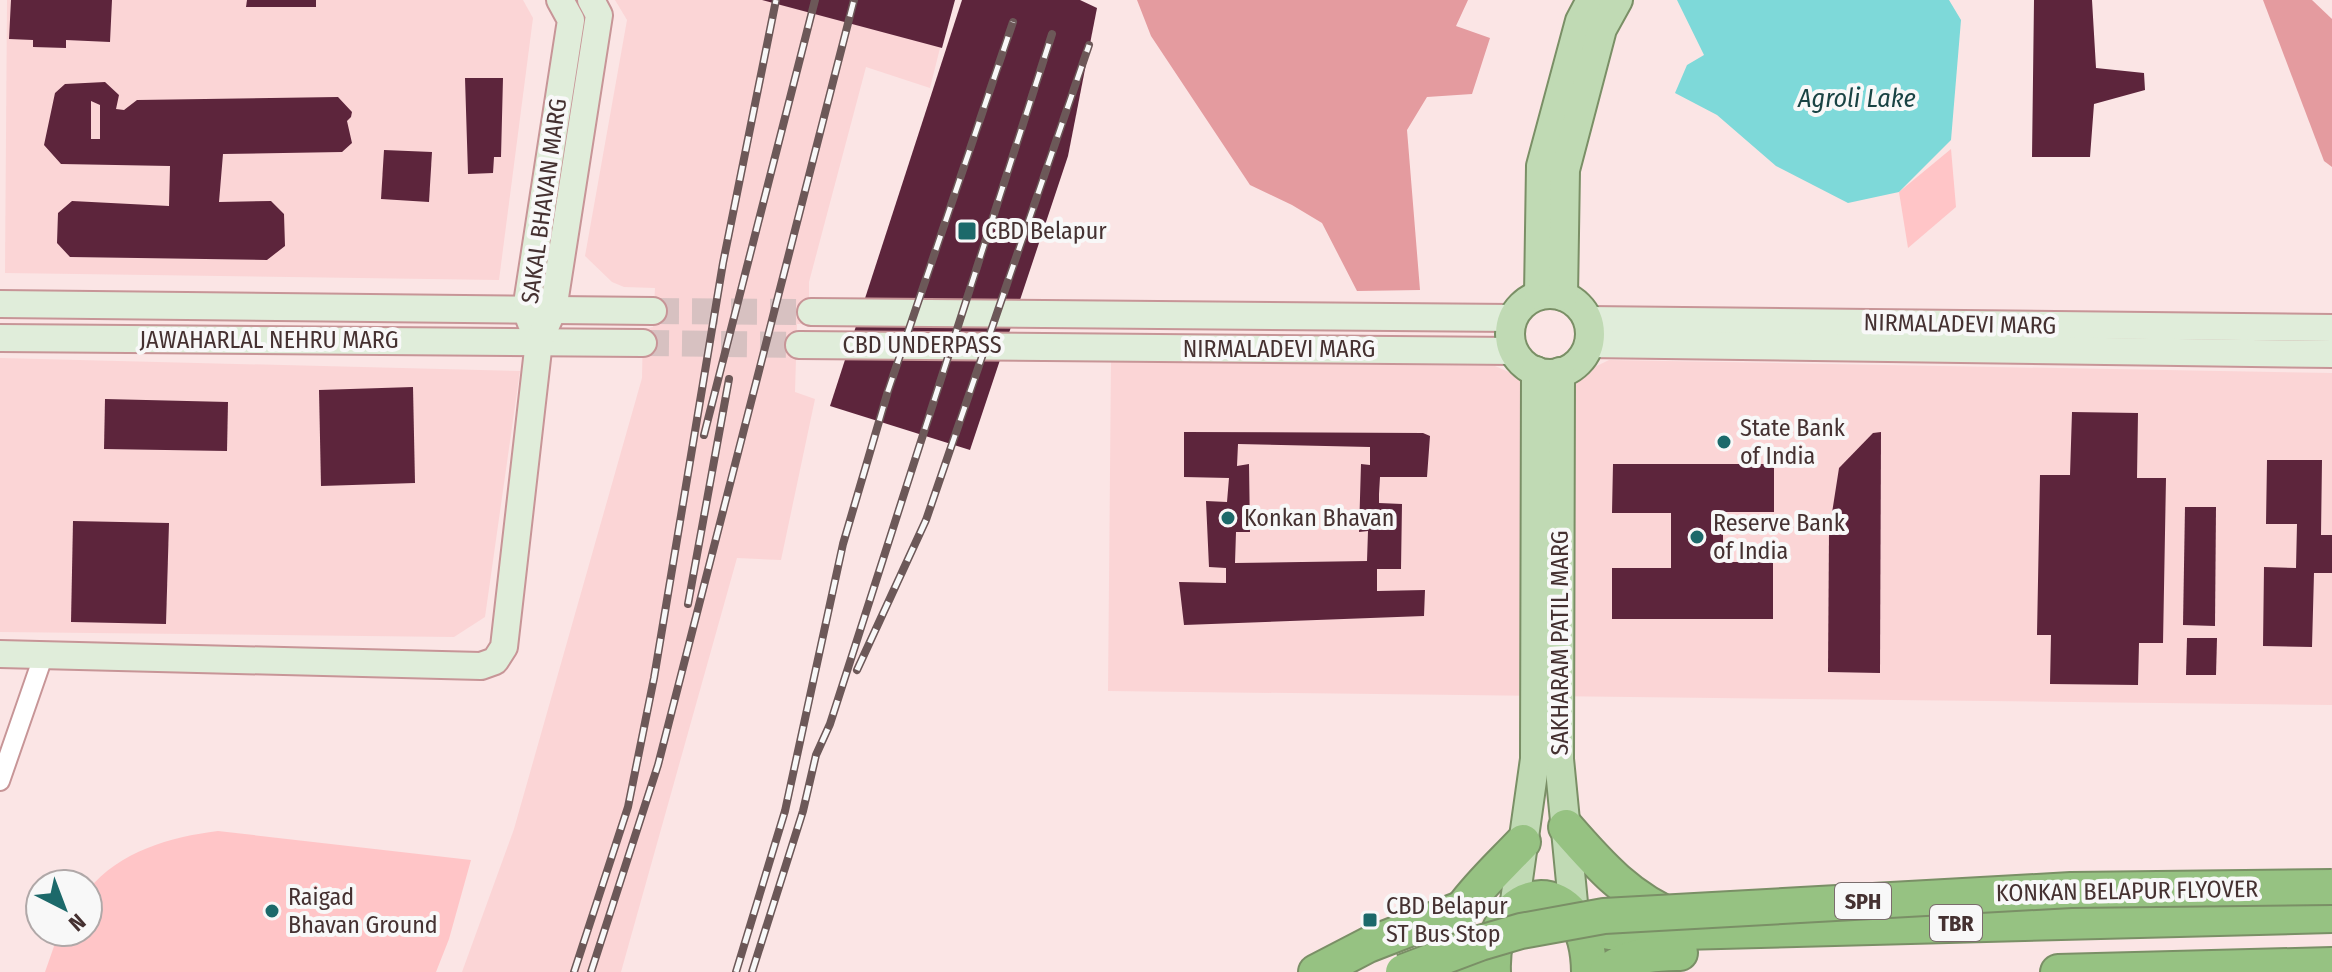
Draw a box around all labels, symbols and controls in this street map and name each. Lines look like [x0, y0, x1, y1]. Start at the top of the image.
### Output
water label: Agroli Lake [1797, 83, 1916, 114]
street label: SAKAL BHAVAN MARG [516, 97, 572, 305]
place label: CBD Belapur [985, 217, 1107, 245]
marker: CBD Belapur [956, 220, 978, 242]
street label: NIRMALADEVI MARG [1864, 308, 2056, 340]
street label: JAWAHARLAL NEHRU MARG [140, 326, 398, 354]
street label: CBD UNDERPASS [842, 331, 1002, 359]
street label: NIRMALADEVI MARG [1183, 335, 1375, 363]
place label: State Bank of India [1740, 414, 1846, 470]
marker: State Bank of India [1715, 433, 1733, 451]
place label: Konkan Bhavan [1244, 504, 1394, 532]
marker: Konkan Bhavan [1219, 509, 1237, 527]
place label: Reserve Bank of India [1713, 509, 1846, 565]
marker: Reserve Bank of India [1688, 528, 1706, 546]
street label: SAKHARAM PATIL MARG [1546, 530, 1574, 756]
north arrow [24, 868, 104, 948]
street label: KONKAN BELAPUR FLYOVER [1996, 875, 2258, 907]
place label: Raigad Bhavan Ground [288, 883, 438, 939]
road number: SPH [1835, 883, 1891, 919]
place label: CBD Belapur ST Bus Stop [1386, 892, 1508, 948]
marker: Raigad Bhavan Ground [263, 902, 281, 920]
road number: TBR [1930, 905, 1982, 941]
text: N [63, 908, 91, 937]
marker: CBD Belapur ST Bus Stop [1361, 911, 1379, 929]

